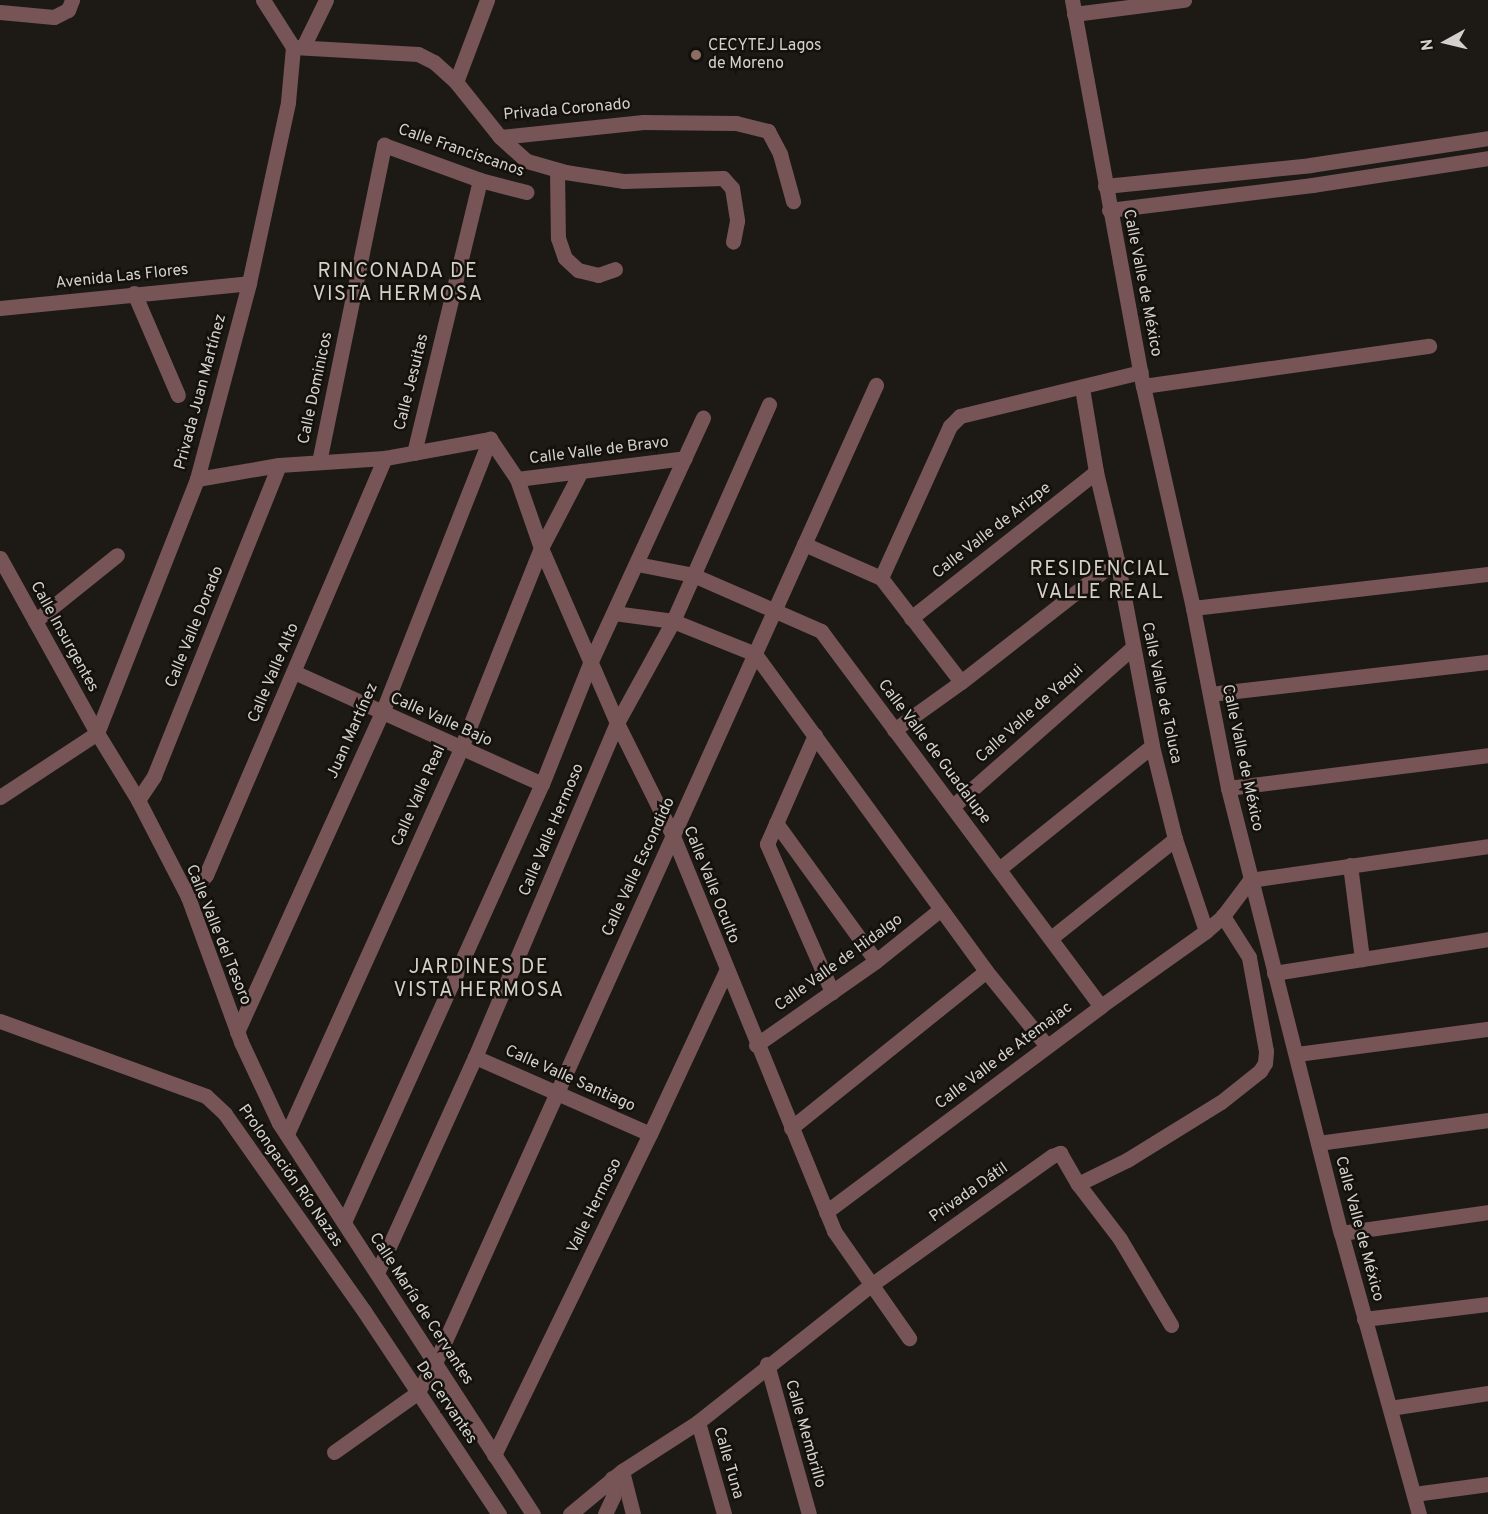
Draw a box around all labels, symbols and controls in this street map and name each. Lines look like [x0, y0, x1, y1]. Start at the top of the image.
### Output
north arrow [1416, 12, 1476, 72]
place label: CECYTEJ Lagos de Moreno [708, 36, 822, 74]
text: N [1417, 37, 1439, 52]
marker: CECYTEJ Lagos de Moreno [689, 48, 703, 62]
street label: Privada Coronado [503, 95, 631, 125]
street label: Calle Franciscanos [395, 120, 527, 182]
street label: Calle Valle de México [1118, 207, 1166, 359]
street label: Avenida Las Flores [55, 260, 189, 294]
district label: RINCONADA DE VISTA HERMOSA [312, 260, 484, 307]
street label: Privada Juan Martínez [171, 312, 231, 472]
street label: Calle Dominicos [295, 330, 337, 446]
street label: Calle Jesuitas [391, 332, 433, 432]
street label: Calle Valle de Bravo [528, 433, 670, 469]
street label: Calle Valle de Arizpe [928, 478, 1056, 584]
district label: RESIDENCIAL VALLE REAL [1029, 559, 1171, 606]
street label: Calle Valle Dorado [162, 563, 228, 691]
street label: Calle Insurgentes [26, 578, 102, 696]
street label: Calle Valle Alto [244, 620, 304, 726]
street label: Calle Valle de Toluca [1136, 620, 1186, 766]
street label: Calle Valle de Yaqui [972, 660, 1088, 768]
street label: Calle Valle de Guadalupe [873, 676, 995, 828]
street label: Juan Martínez [323, 680, 383, 782]
street label: Calle Valle de México [1217, 683, 1267, 833]
street label: Calle Valle Bajo [387, 689, 495, 751]
street label: Calle Valle Real [388, 742, 450, 850]
street label: Calle Valle Hermoso [515, 760, 589, 900]
street label: Calle Valle Escondido [598, 794, 680, 940]
street label: Calle Valle Oculto [679, 823, 743, 947]
street label: Calle Valle del Tesoro [181, 861, 255, 1009]
street label: Calle Valle de Hidalgo [771, 910, 907, 1016]
district label: JARDINES DE VISTA HERMOSA [393, 957, 565, 1004]
street label: Calle Valle de Atemajac [931, 998, 1077, 1114]
street label: Calle Valle Santiago [502, 1041, 638, 1117]
street label: Prolongación Río Nazas [234, 1101, 346, 1251]
street label: Calle Valle de México [1330, 1154, 1388, 1304]
street label: Valle Hermoso [564, 1155, 626, 1257]
street label: Privada Dátil [926, 1159, 1012, 1227]
street label: Calle María de Cervantes [365, 1230, 477, 1388]
street label: De Cervantes [411, 1358, 481, 1448]
street label: Calle Membrillo [780, 1378, 830, 1490]
street label: Calle Tuna [708, 1424, 748, 1502]

